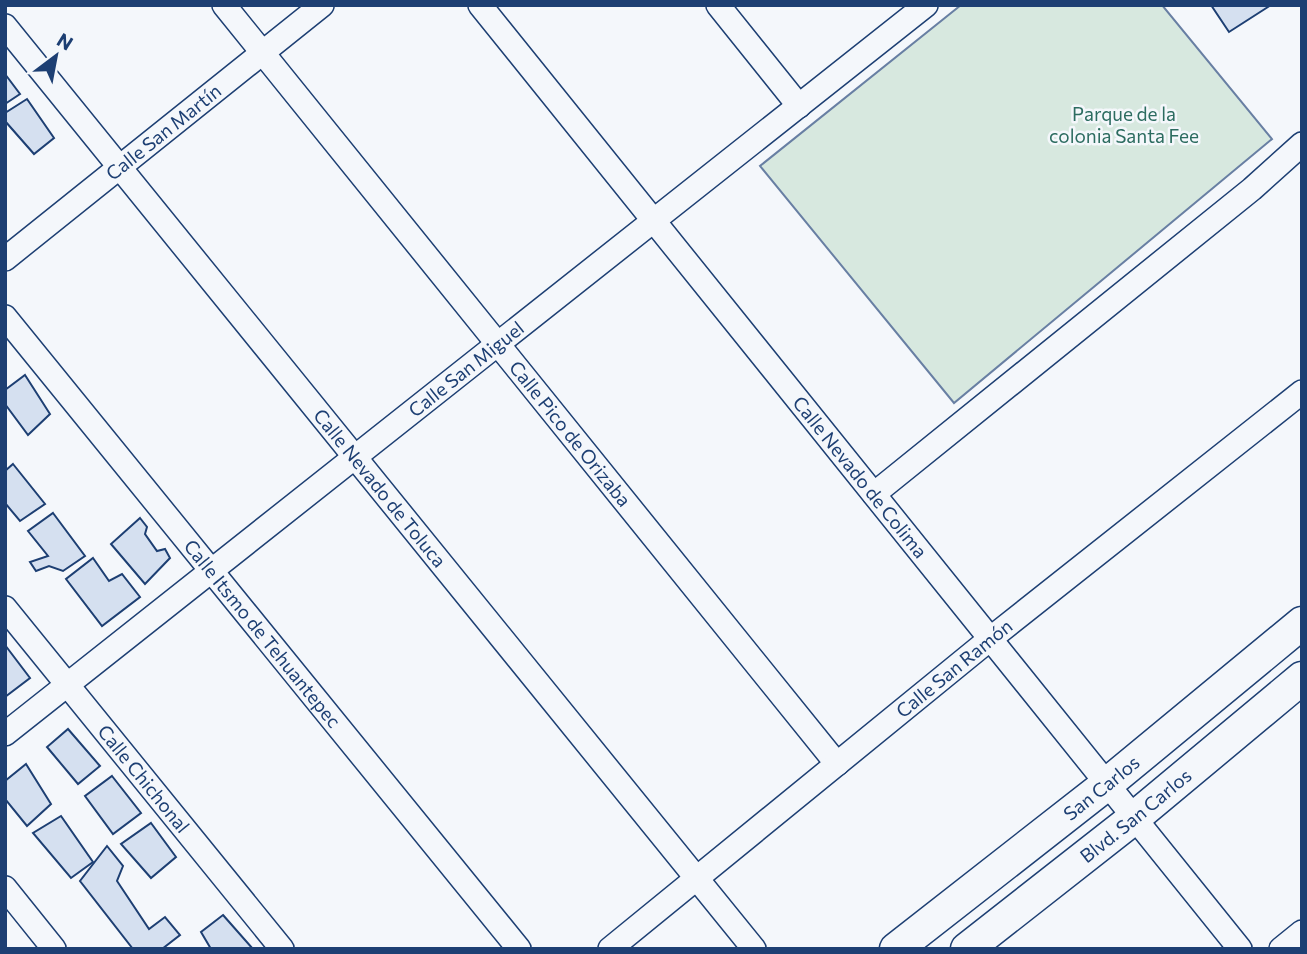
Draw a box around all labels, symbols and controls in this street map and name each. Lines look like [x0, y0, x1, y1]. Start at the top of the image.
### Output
north arrow [21, 21, 91, 91]
text: N [53, 28, 77, 55]
street label: Calle San Martín [101, 79, 225, 185]
park label: Parque de la colonia Santa Fee [1049, 102, 1199, 147]
street label: Calle San Miguel [403, 316, 528, 421]
street label: Calle Pico de Orizaba [505, 356, 636, 511]
street label: Calle Nevado de Colima [788, 391, 932, 562]
street label: Calle Nevado de Toluca [309, 404, 451, 572]
street label: Calle Itsmo de Tehuantepec [180, 535, 346, 732]
street label: Calle San Ramón [891, 614, 1017, 722]
street label: Calle Chichonal [93, 720, 195, 837]
street label: San Carlos [1058, 750, 1144, 825]
street label: Blvd. San Carlos [1075, 763, 1196, 867]

